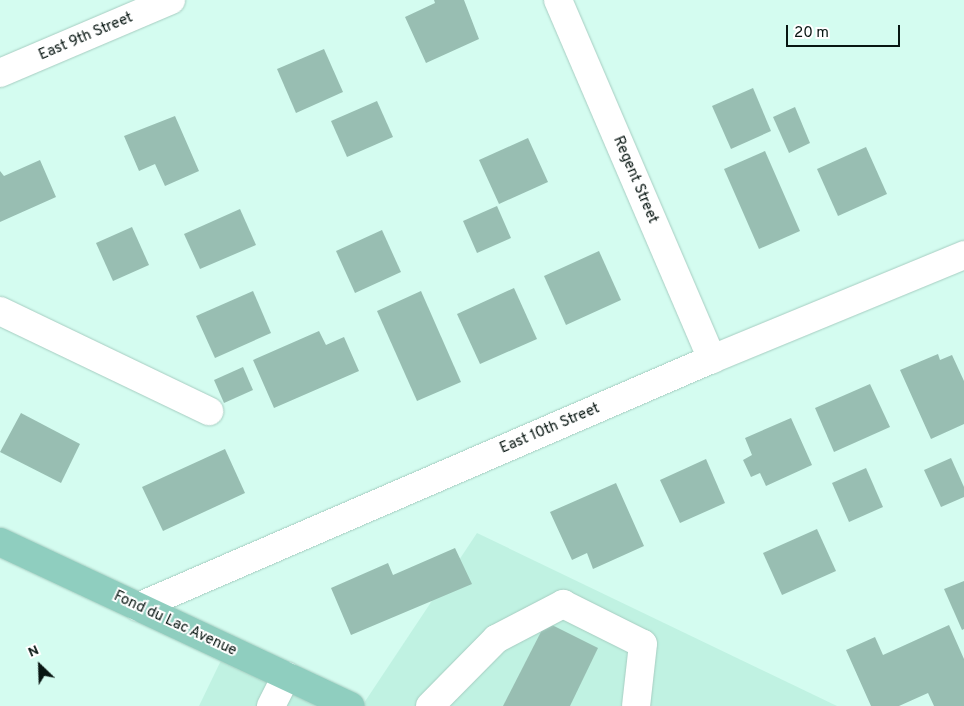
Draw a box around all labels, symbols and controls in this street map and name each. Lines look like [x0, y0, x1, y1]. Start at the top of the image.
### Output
street label: East 9th Street [36, 9, 136, 65]
scale bar [789, 15, 903, 47]
text: 20 m [794, 24, 829, 43]
street label: Regent Street [608, 134, 662, 226]
street label: East 10th Street [497, 400, 603, 458]
street label: Fond du Lac Avenue [110, 587, 240, 661]
north arrow [15, 641, 65, 691]
text: N [26, 642, 42, 662]

